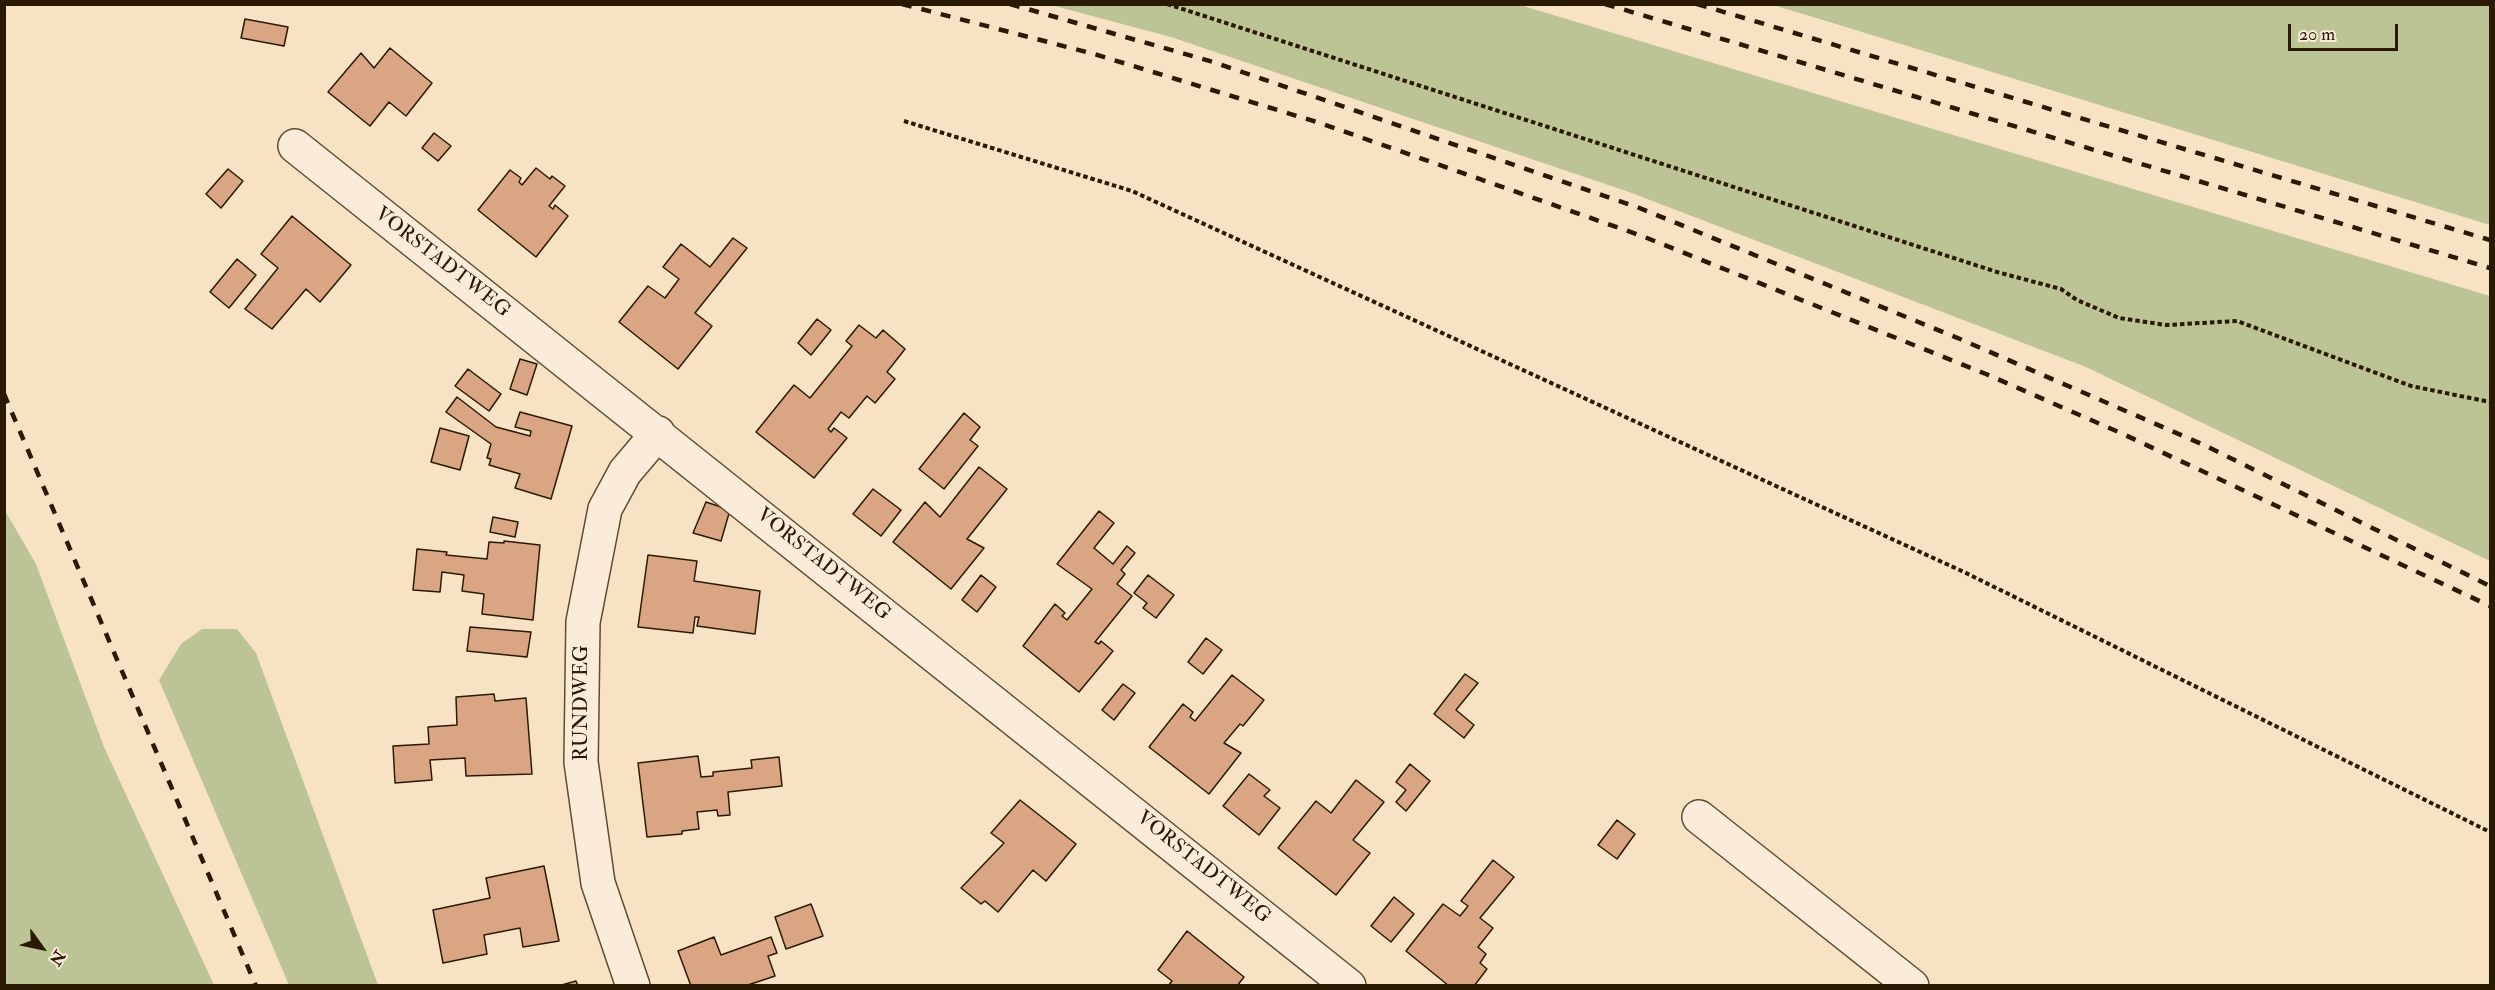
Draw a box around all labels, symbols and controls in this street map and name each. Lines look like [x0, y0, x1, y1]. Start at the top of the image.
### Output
scale bar [2291, 12, 2400, 50]
text: 20 m [2299, 23, 2335, 46]
street label: VORSTADTWEG [370, 203, 514, 323]
street label: VORSTADTWEG [751, 504, 895, 626]
street label: RUNDWEG [571, 645, 595, 761]
street label: VORSTADTWEG [1131, 807, 1275, 929]
north arrow [12, 918, 72, 978]
text: N [45, 946, 69, 969]

